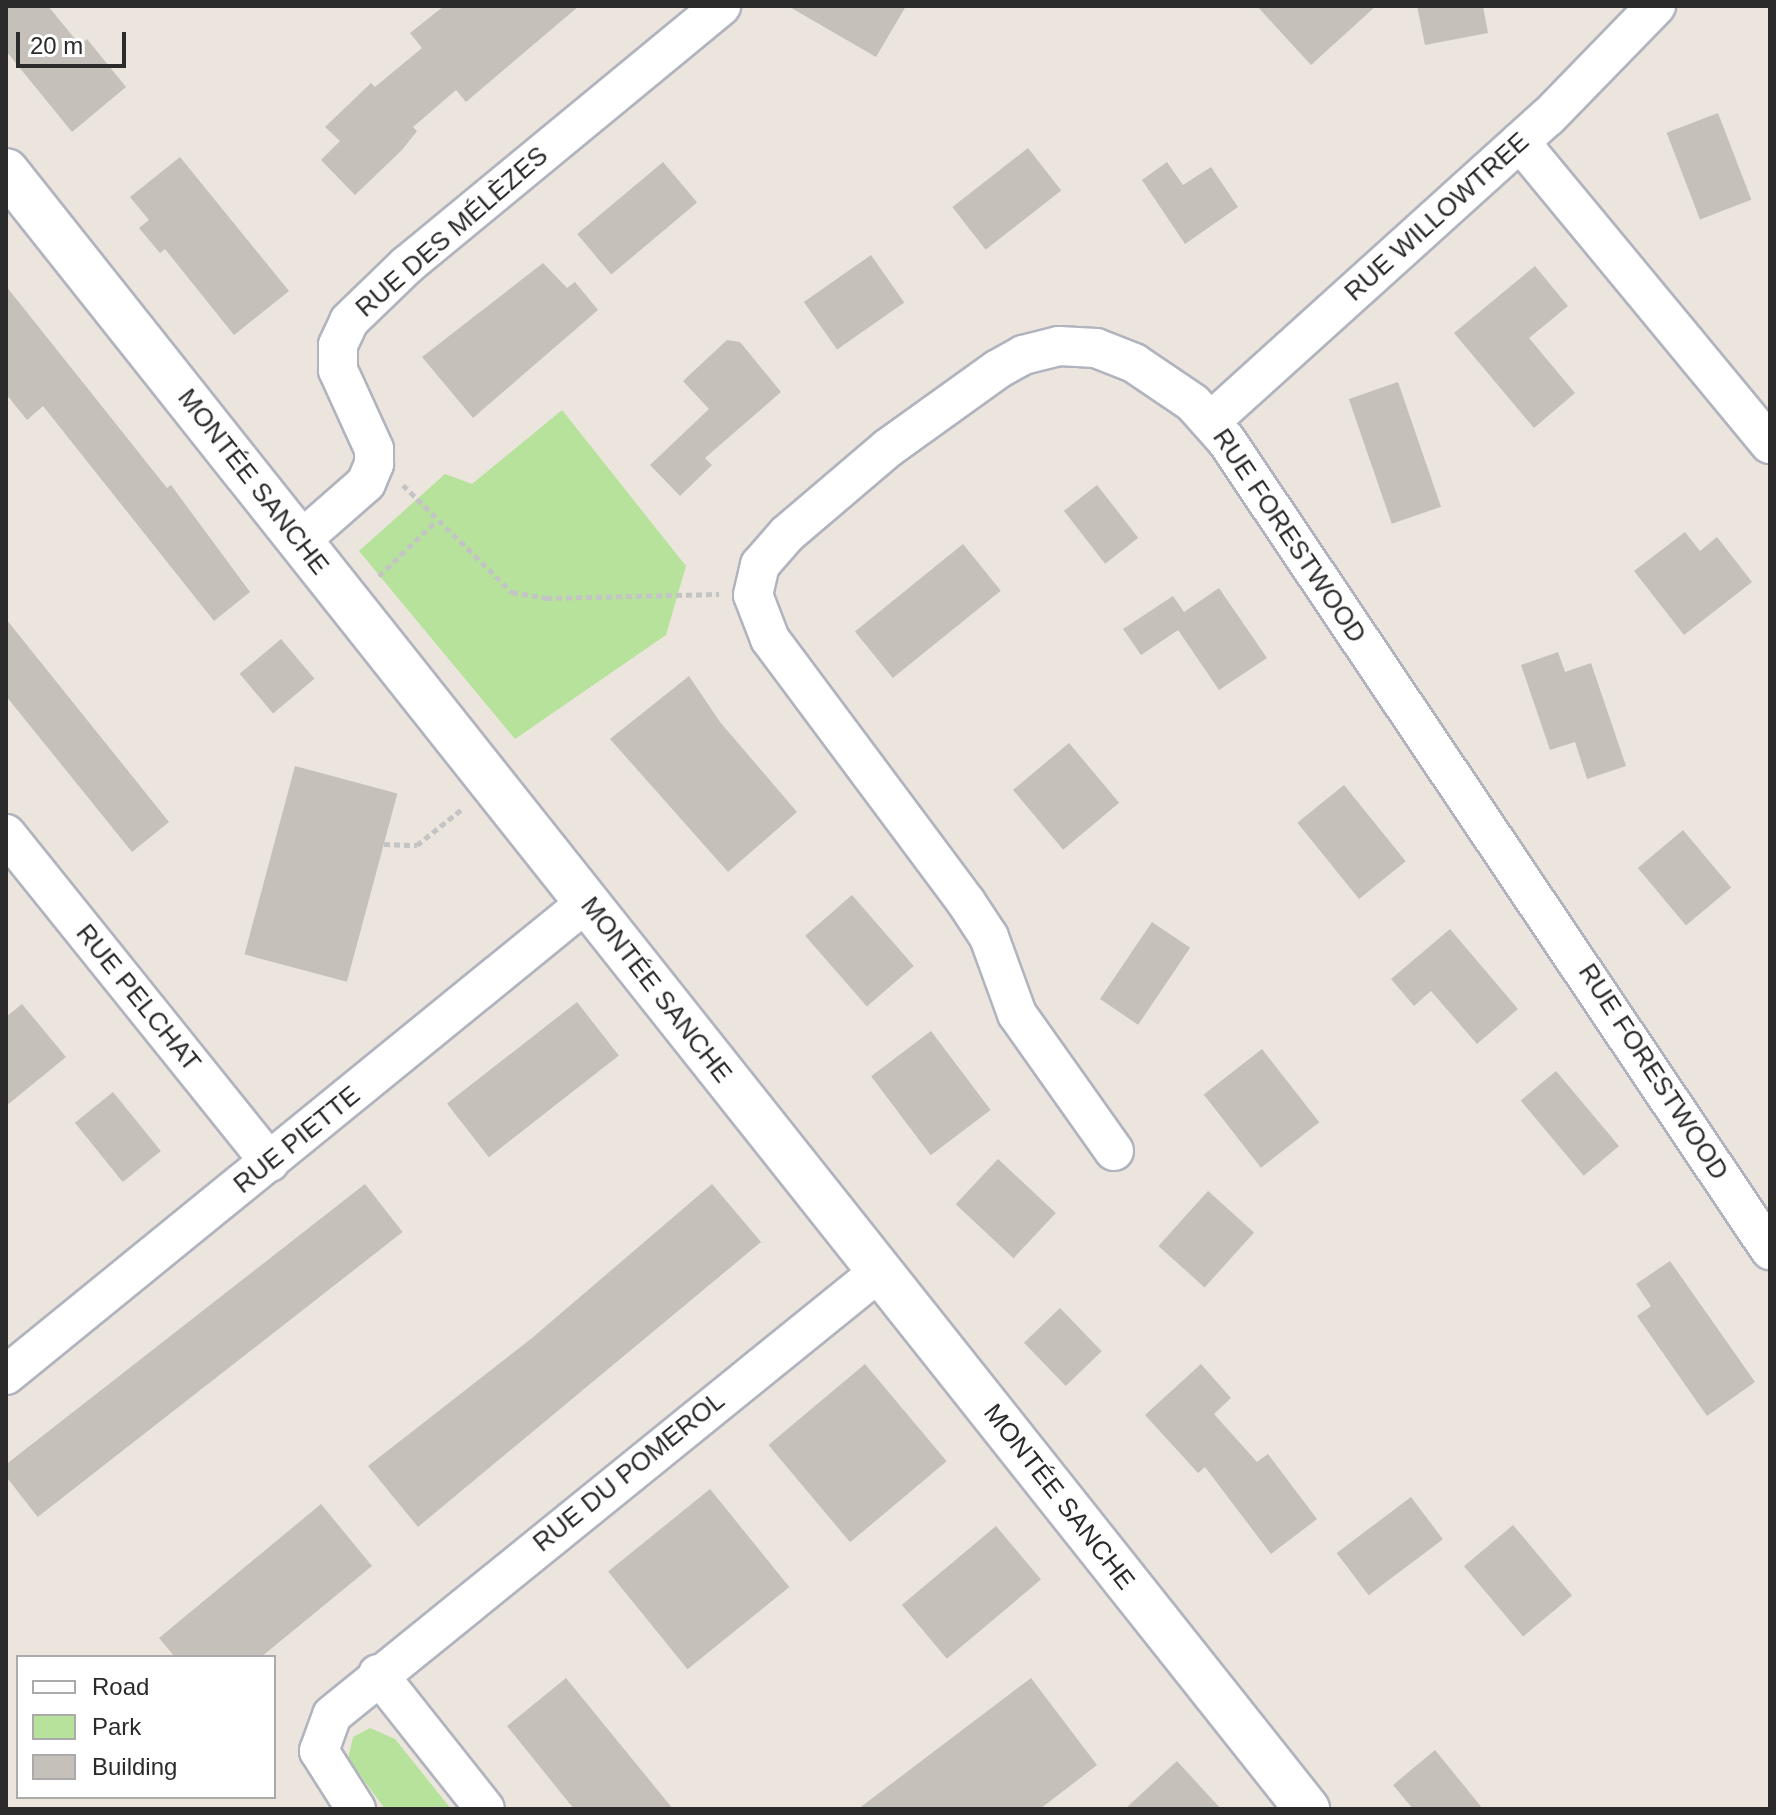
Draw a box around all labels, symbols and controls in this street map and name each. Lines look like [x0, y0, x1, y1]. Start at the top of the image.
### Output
scale bar [20, 16, 130, 66]
text: 20 m [30, 32, 83, 59]
street label: RUE WILLOWTREE [1339, 126, 1535, 308]
street label: RUE DES MÉLÈZES [350, 140, 554, 324]
street label: MONTÉE SANCHE [171, 383, 335, 581]
street label: RUE FORESTWOOD [1206, 423, 1372, 649]
street label: MONTÉE SANCHE [574, 891, 738, 1089]
street label: RUE PELCHAT [69, 918, 207, 1078]
street label: RUE FORESTWOOD [1571, 958, 1735, 1186]
street label: RUE PIETTE [228, 1080, 366, 1200]
street label: RUE DU POMEROL [527, 1385, 731, 1559]
street label: MONTÉE SANCHE [977, 1398, 1141, 1596]
legend [16, 1655, 276, 1799]
text: Road [92, 1673, 149, 1700]
text: Park [92, 1713, 141, 1740]
text: Building [92, 1753, 177, 1780]

